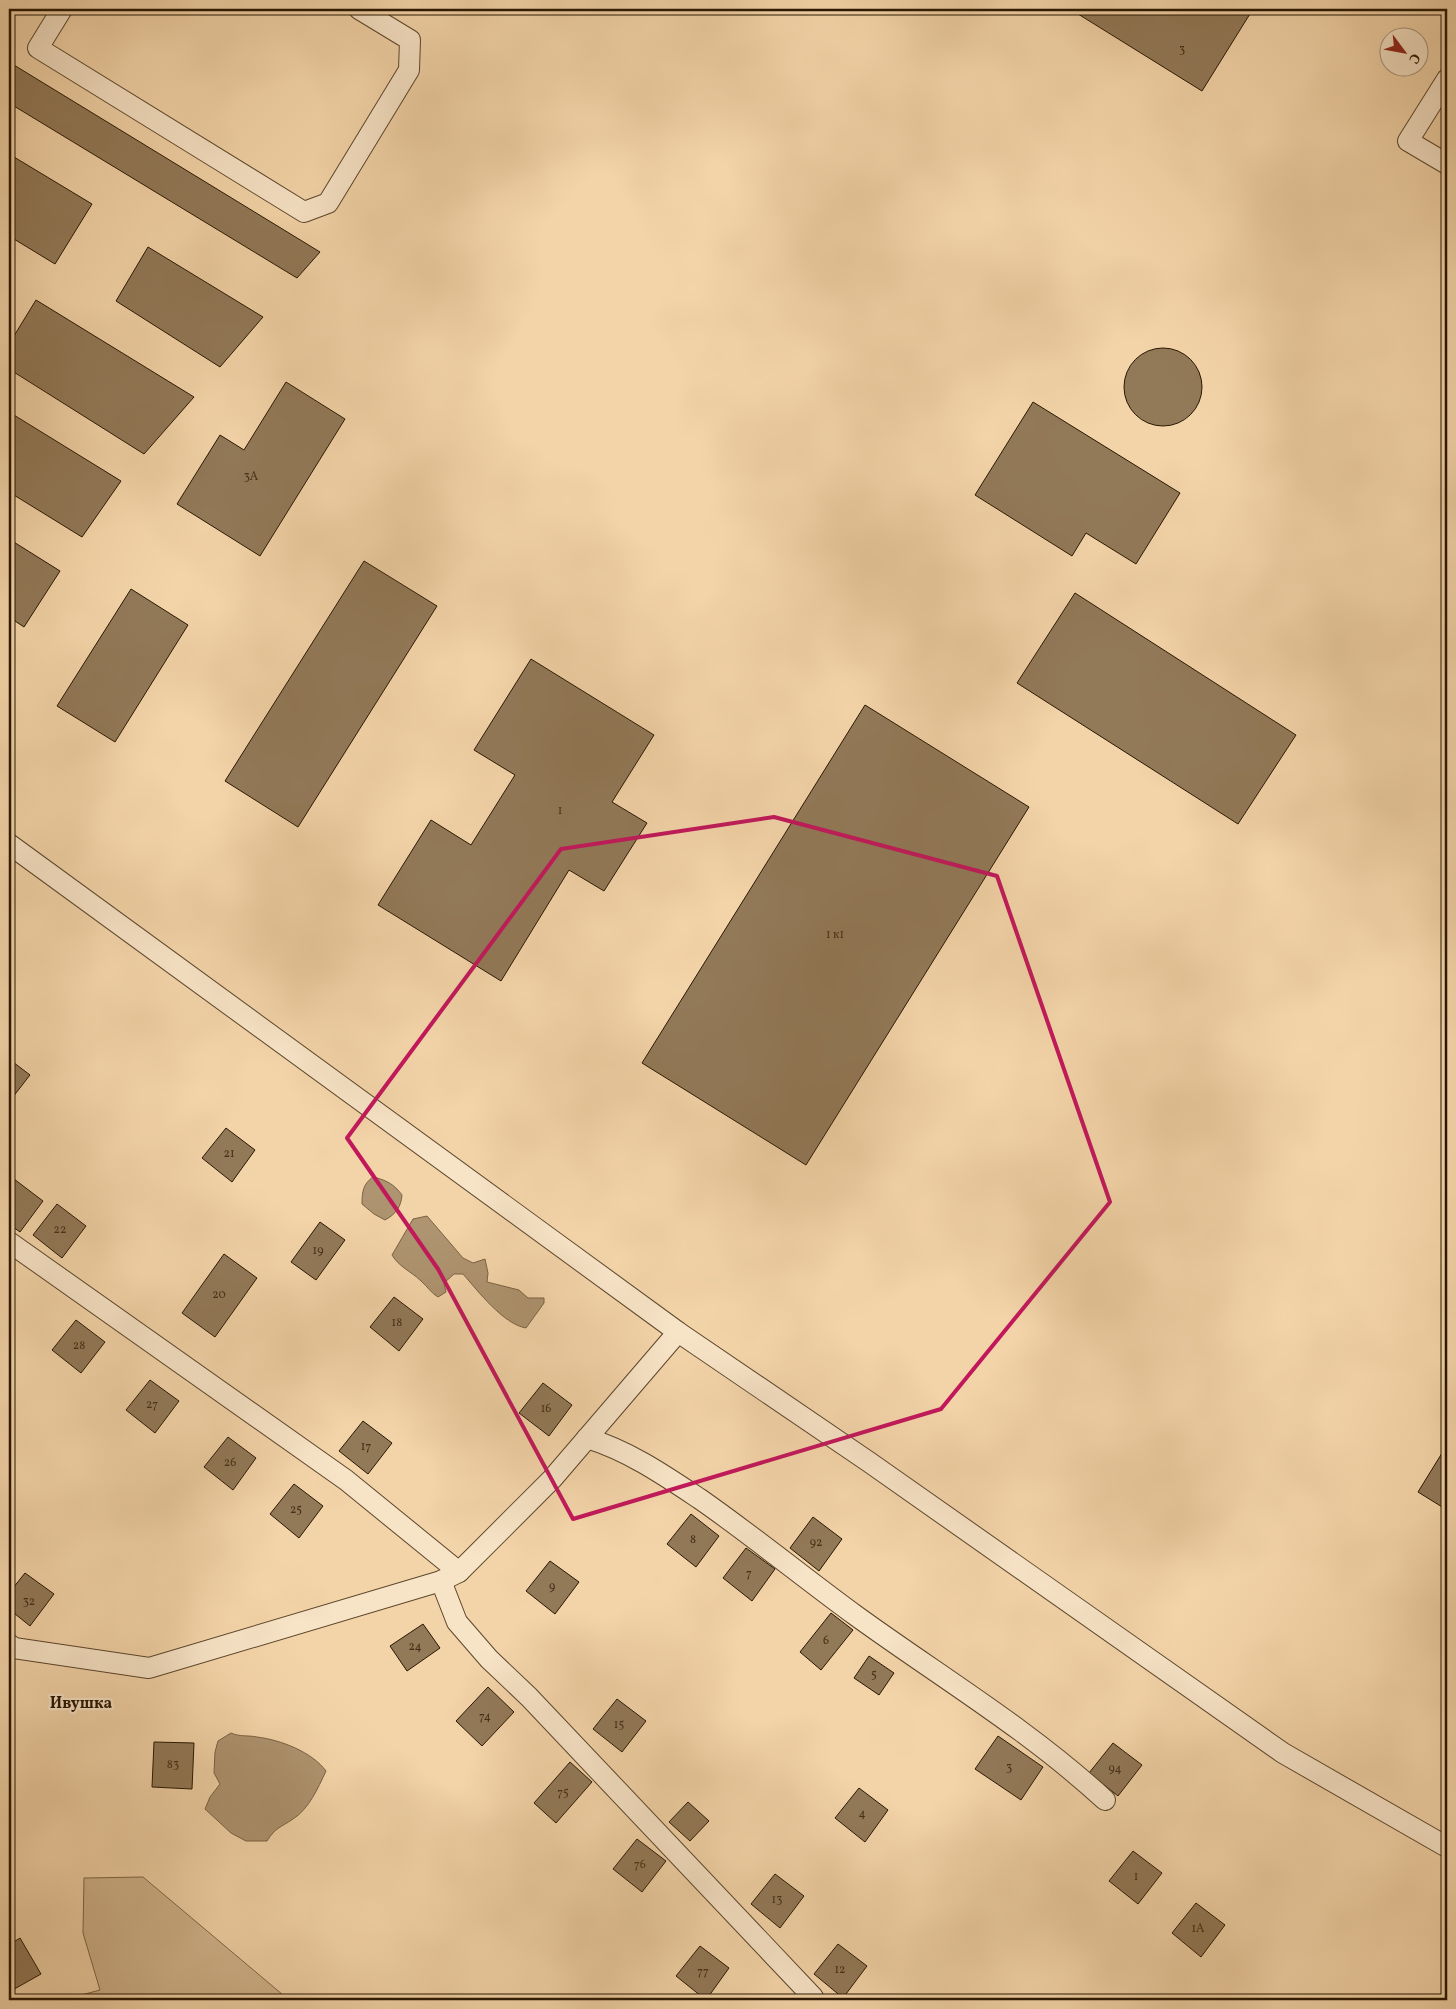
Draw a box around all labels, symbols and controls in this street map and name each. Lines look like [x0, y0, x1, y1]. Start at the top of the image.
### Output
north arrow [1378, 28, 1428, 78]
house number: 3 [1179, 42, 1185, 58]
text: С [1403, 49, 1424, 67]
house number: 3А [244, 469, 259, 485]
house number: 1 [558, 803, 562, 819]
house number: 1 к1 [826, 927, 844, 943]
house number: 21 [223, 1146, 235, 1162]
house number: 22 [54, 1222, 66, 1238]
house number: 19 [313, 1243, 323, 1259]
house number: 20 [212, 1287, 226, 1303]
house number: 18 [392, 1315, 402, 1331]
house number: 28 [73, 1338, 85, 1354]
house number: 27 [146, 1397, 158, 1413]
house number: 16 [541, 1401, 551, 1417]
house number: 17 [361, 1439, 371, 1455]
house number: 26 [224, 1455, 236, 1471]
house number: 25 [290, 1502, 302, 1518]
house number: 8 [690, 1532, 696, 1548]
house number: 92 [810, 1535, 822, 1551]
house number: 7 [746, 1566, 752, 1582]
house number: 9 [549, 1579, 555, 1595]
house number: 32 [23, 1594, 35, 1610]
house number: 6 [823, 1633, 829, 1649]
house number: 24 [408, 1639, 422, 1655]
house number: 5 [871, 1667, 877, 1683]
district label: Ивушка [50, 1693, 113, 1715]
house number: 74 [479, 1709, 491, 1725]
house number: 15 [614, 1717, 624, 1733]
house number: 83 [167, 1757, 179, 1773]
house number: 3 [1006, 1760, 1012, 1776]
house number: 94 [1108, 1761, 1122, 1777]
house number: 75 [557, 1785, 569, 1801]
house number: 4 [858, 1806, 866, 1822]
house number: 76 [634, 1857, 646, 1873]
house number: 1 [1134, 1869, 1138, 1885]
house number: 13 [772, 1892, 782, 1908]
house number: 1А [1191, 1921, 1205, 1937]
house number: 12 [834, 1962, 846, 1978]
house number: 77 [697, 1964, 709, 1980]

